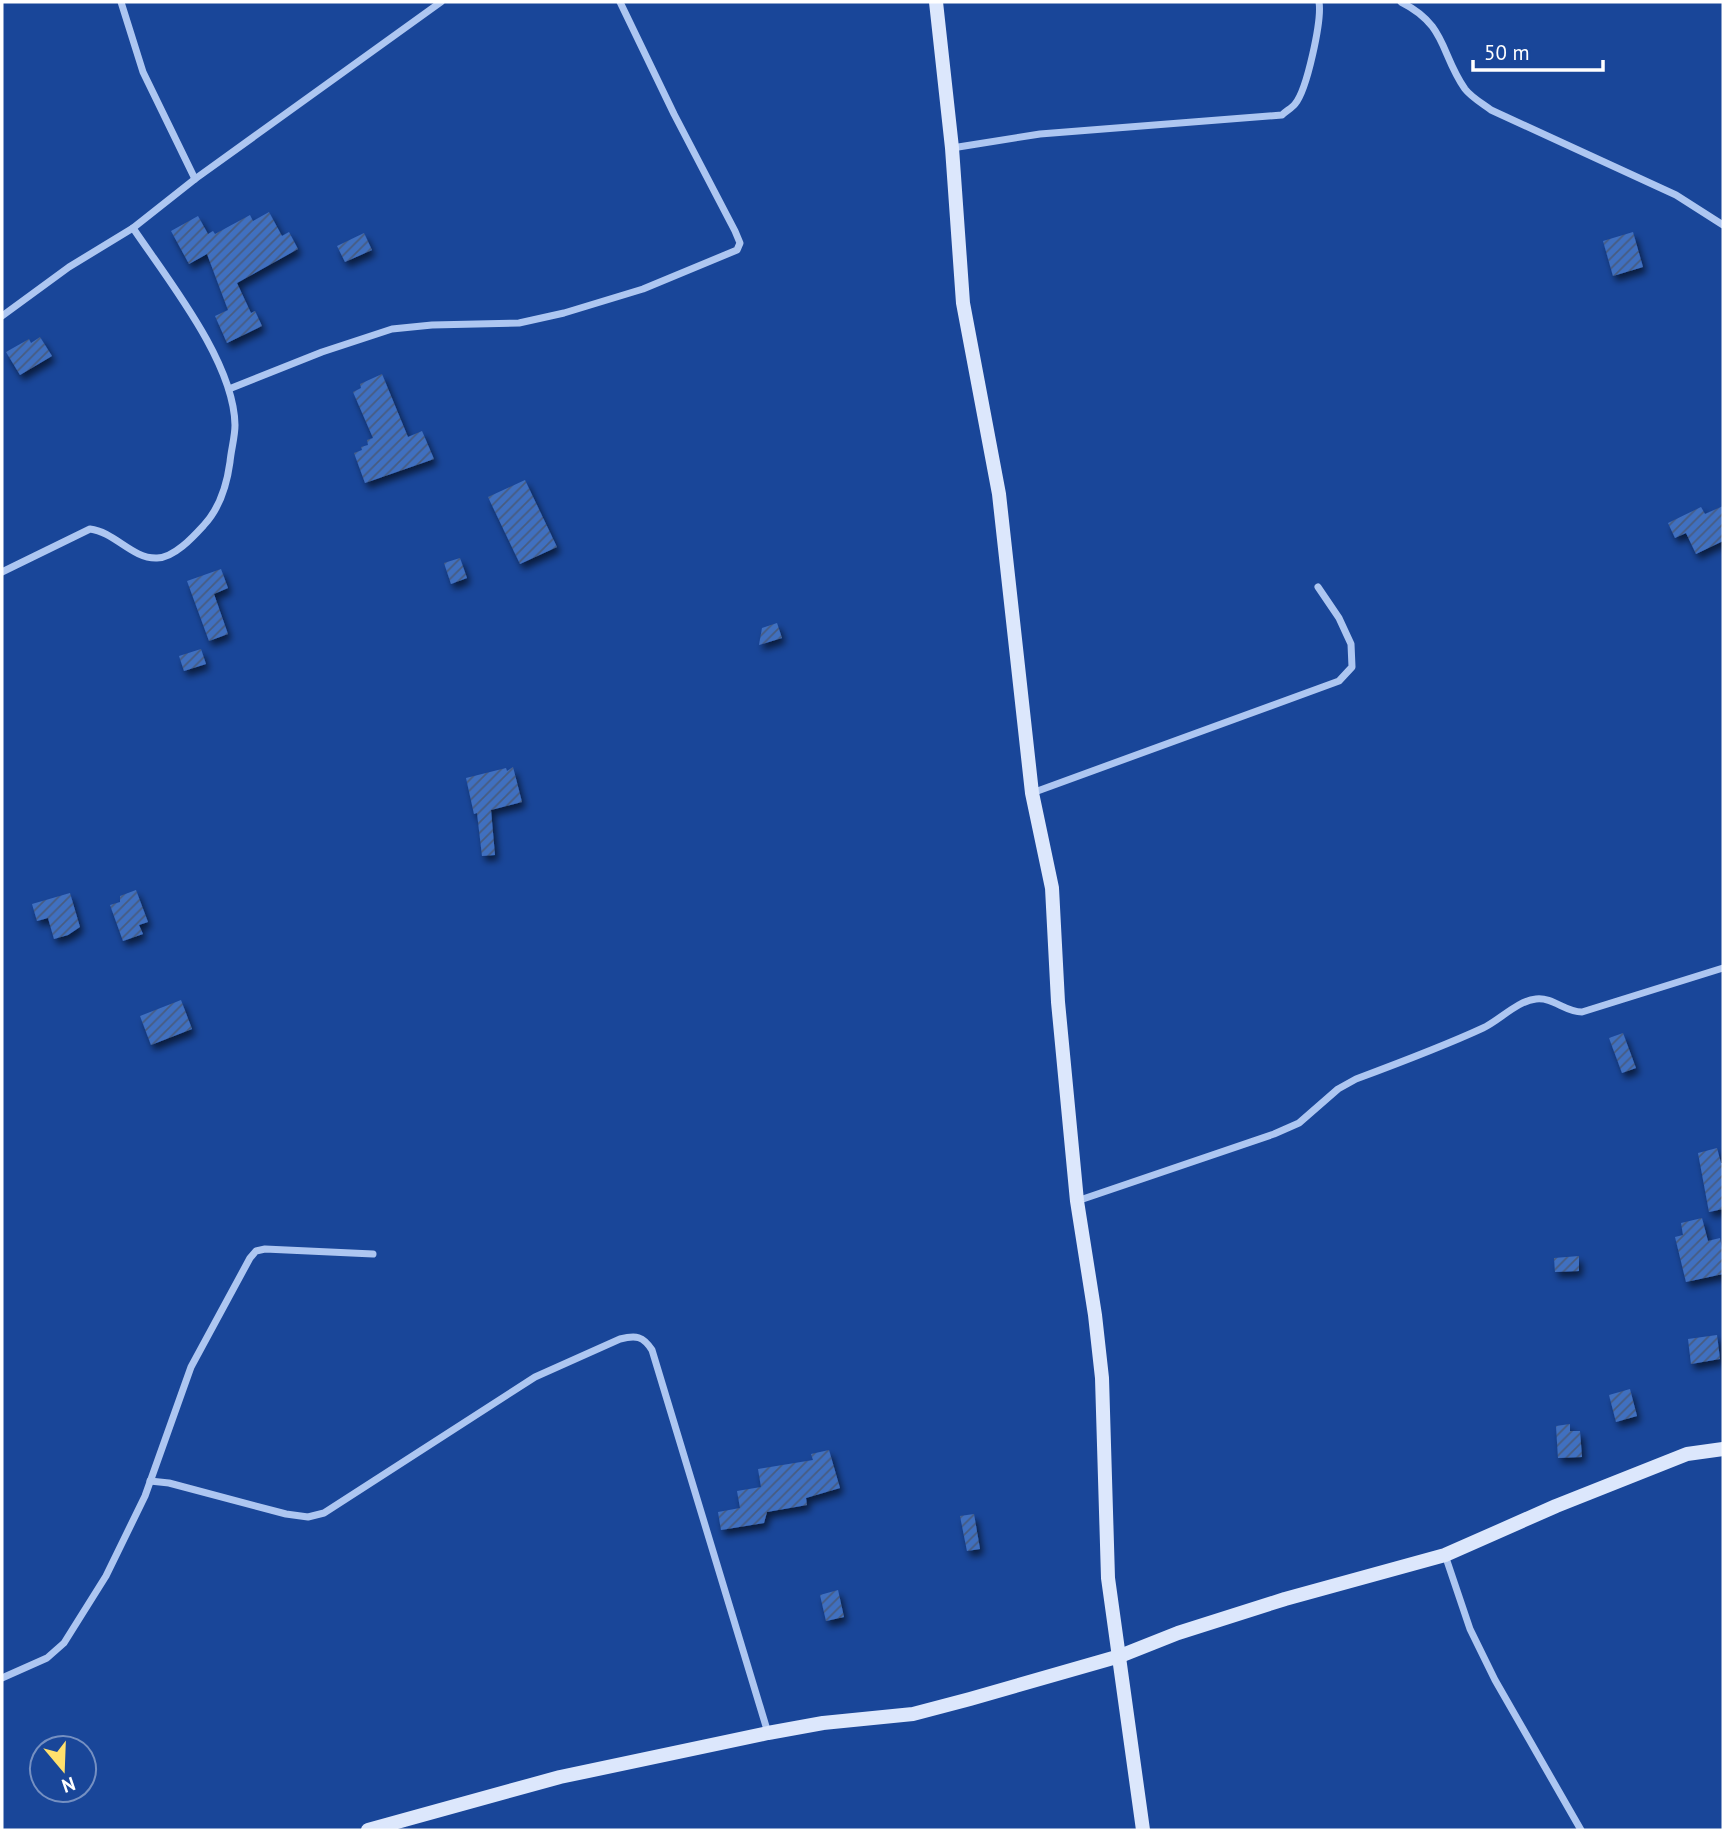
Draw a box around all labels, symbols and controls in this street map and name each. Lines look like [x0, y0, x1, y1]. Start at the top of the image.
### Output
scale bar [1473, 28, 1602, 72]
text: 50 m [1484, 39, 1530, 66]
north arrow [28, 1734, 98, 1804]
text: N [59, 1772, 78, 1798]

